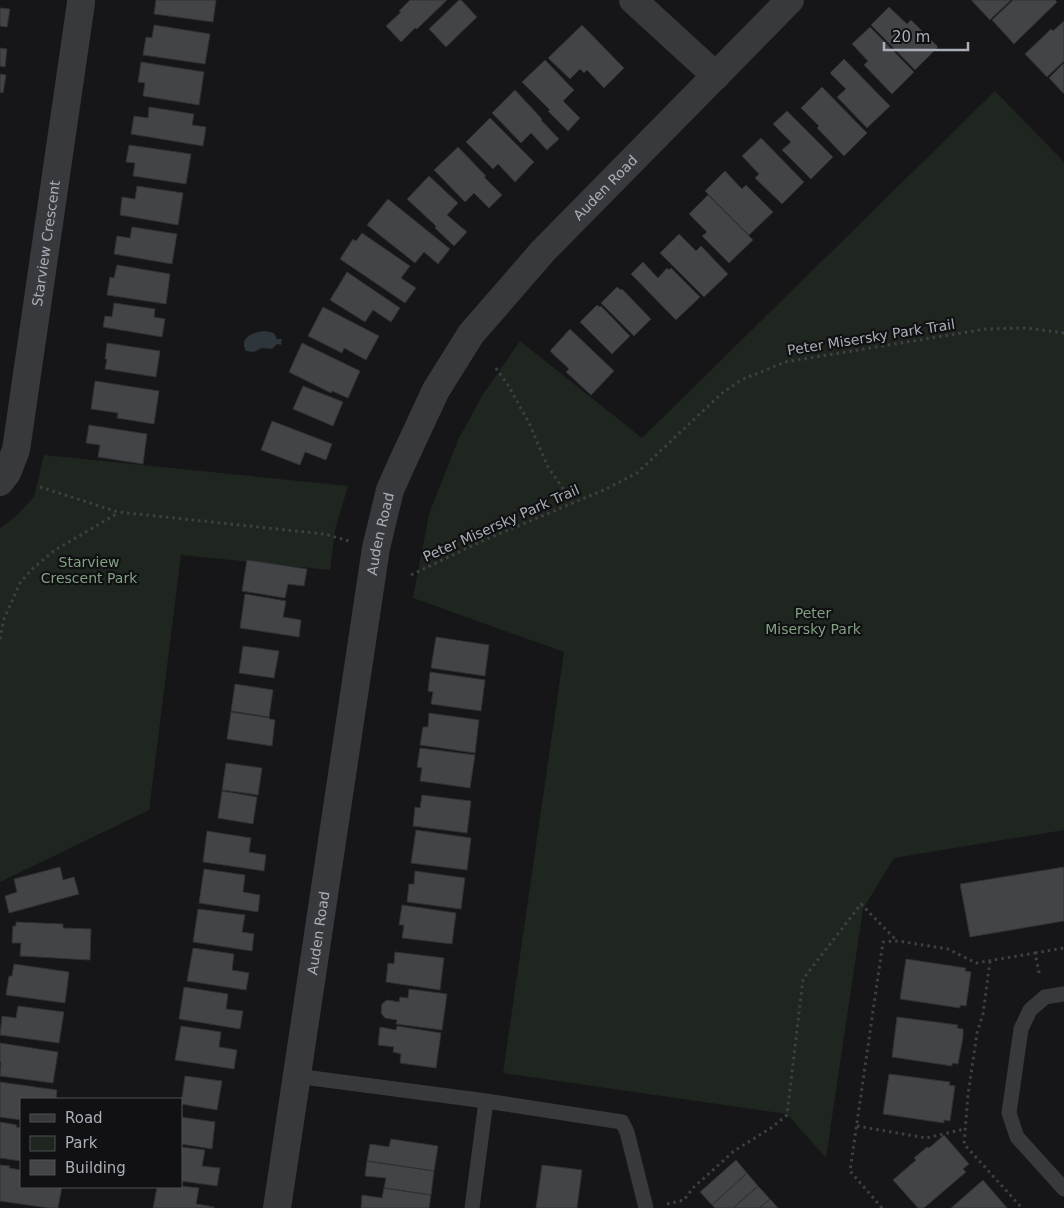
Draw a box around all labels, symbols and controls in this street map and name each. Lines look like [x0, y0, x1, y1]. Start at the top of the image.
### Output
scale bar [884, 20, 968, 52]
text: 20 m [892, 28, 930, 46]
street label: Auden Road [570, 152, 641, 223]
street label: Starview Crescent [29, 179, 63, 307]
street label: Peter Misersky Park Trail [786, 316, 956, 358]
street label: Peter Misersky Park Trail [420, 481, 582, 565]
street label: Auden Road [364, 491, 397, 576]
park label: Starview Crescent Park [41, 554, 138, 586]
park label: Peter Misersky Park [765, 605, 862, 637]
street label: Auden Road [304, 890, 332, 976]
legend [20, 1098, 182, 1188]
text: Road [65, 1109, 103, 1127]
text: Park [65, 1134, 98, 1152]
text: Building [65, 1159, 126, 1177]

